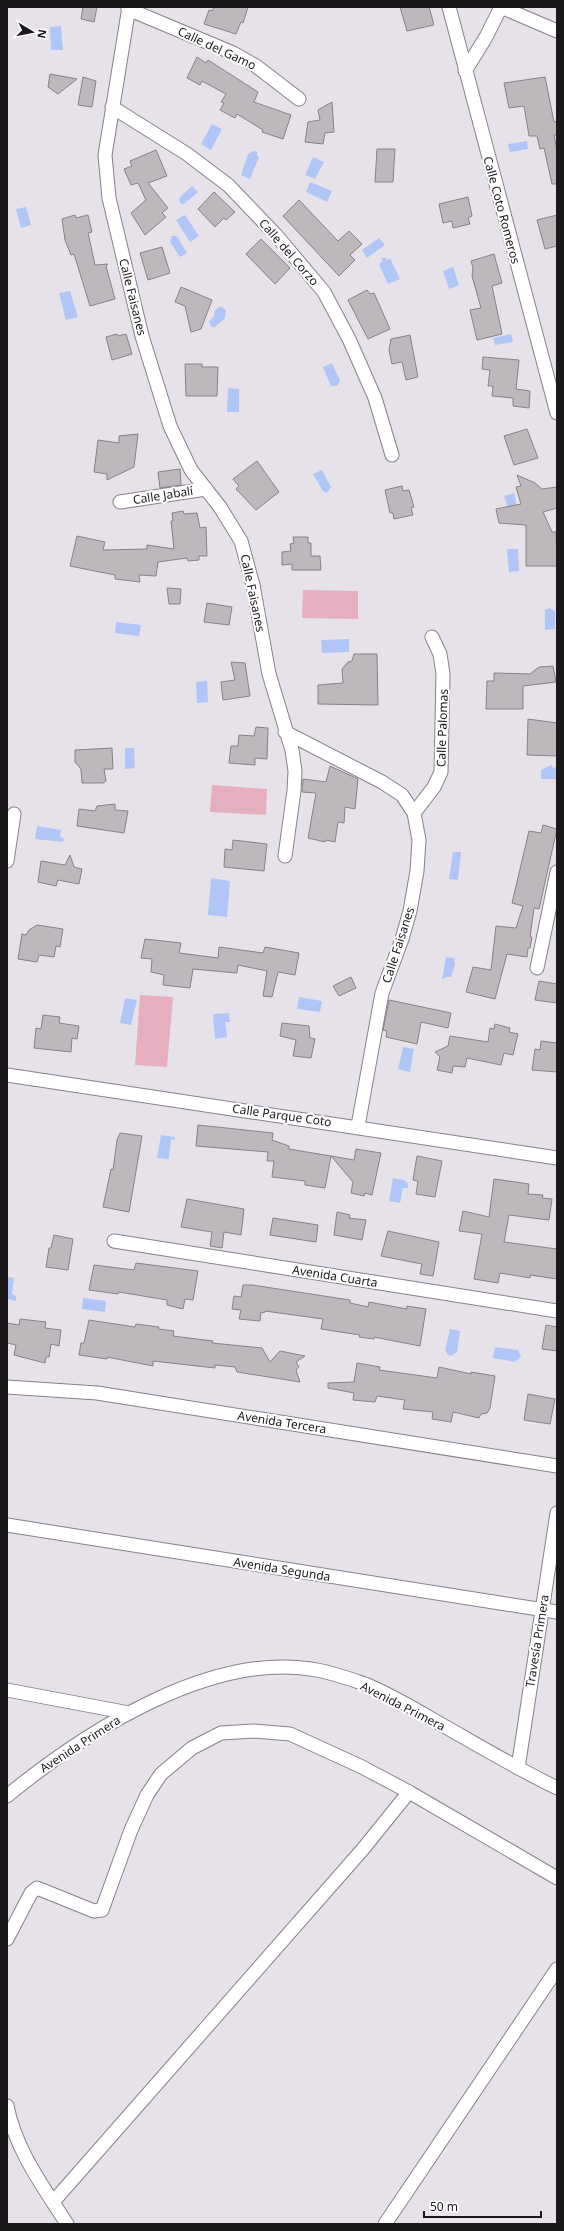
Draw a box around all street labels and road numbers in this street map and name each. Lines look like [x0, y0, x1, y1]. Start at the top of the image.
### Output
street label: Calle del Gamo [175, 22, 259, 74]
street label: Calle Coto Romeros [480, 154, 525, 266]
street label: Calle del Corzo [255, 215, 323, 289]
street label: Calle Faisanes [115, 257, 151, 338]
street label: Calle Jabalí [132, 482, 195, 508]
street label: Calle Faisanes [236, 553, 270, 634]
street label: Calle Palomas [432, 688, 452, 767]
street label: Calle Faisanes [378, 905, 418, 985]
street label: Calle Parque Coto [231, 1100, 333, 1130]
street label: Avenida Cuarta [291, 1261, 379, 1291]
street label: Avenida Tercera [236, 1407, 328, 1437]
street label: Avenida Segunda [232, 1553, 332, 1585]
street label: Travesía Primera [521, 1593, 553, 1689]
street label: Avenida Primera [358, 1677, 448, 1735]
street label: Avenida Primera [36, 1712, 124, 1776]

